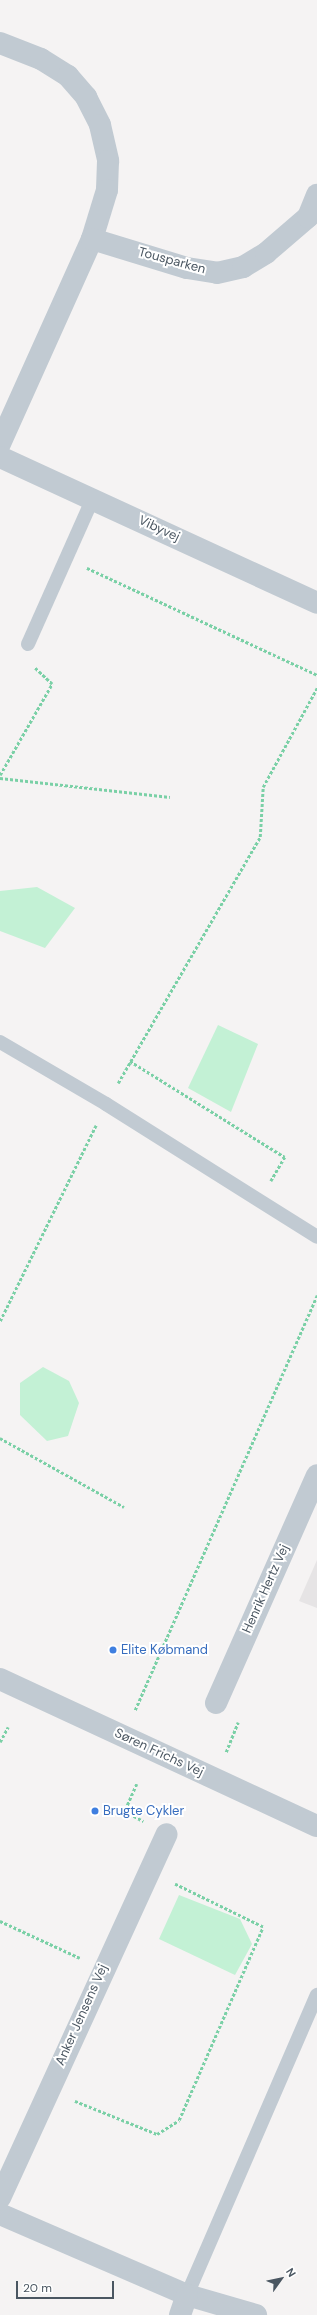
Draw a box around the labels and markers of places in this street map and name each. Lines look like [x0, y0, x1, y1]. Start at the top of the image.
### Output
place label: Elite Købmand [121, 1642, 208, 1658]
marker: Elite Købmand [108, 1645, 118, 1655]
place label: Brugte Cykler [103, 1803, 184, 1819]
marker: Brugte Cykler [90, 1806, 100, 1816]

